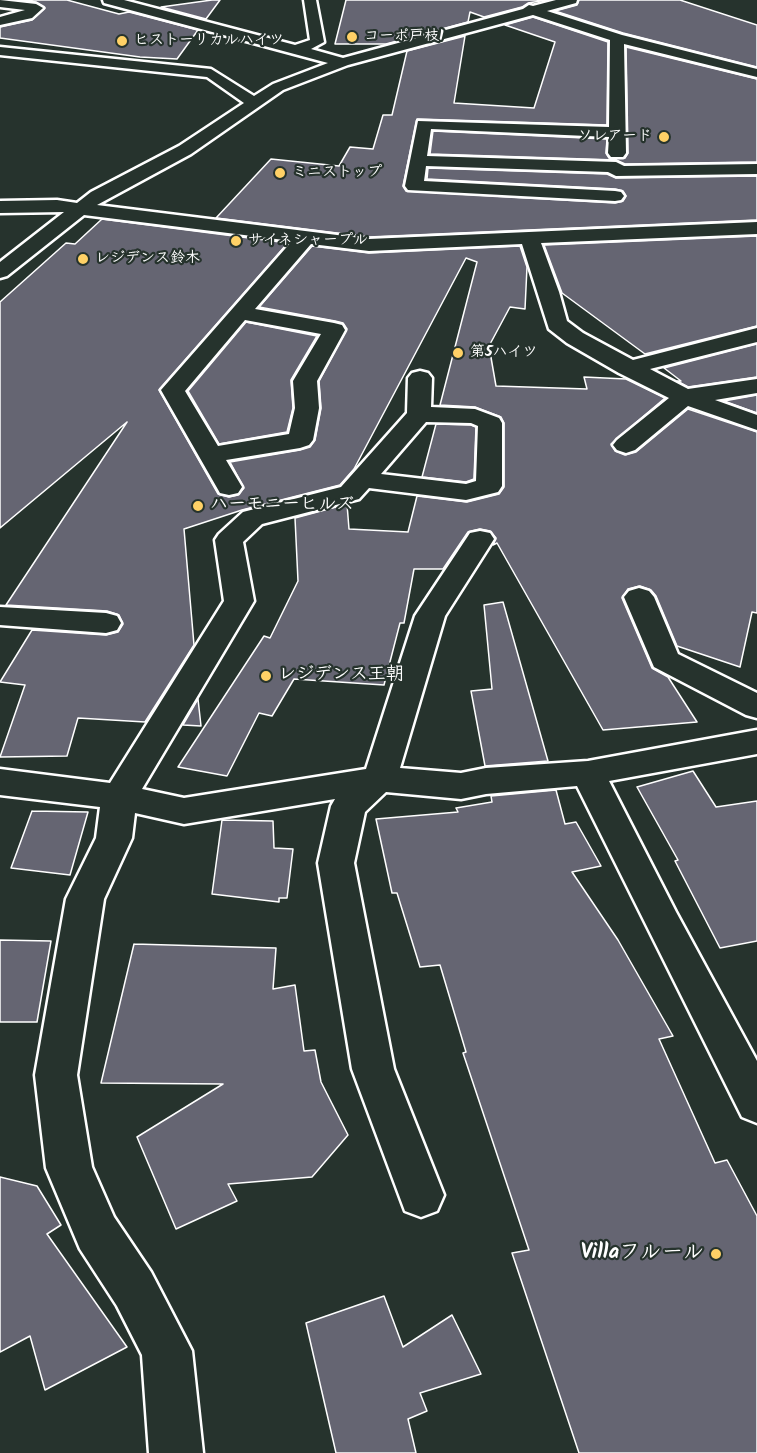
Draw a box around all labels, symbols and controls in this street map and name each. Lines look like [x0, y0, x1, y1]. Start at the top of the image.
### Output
place label: コーポ戸枝1 [364, 28, 444, 46]
marker: コーポ戸枝1 [345, 30, 359, 44]
place label: ヒストーリカルハイツ [134, 32, 284, 50]
marker: ヒストーリカルハイツ [115, 34, 129, 48]
place label: ソレアード [578, 128, 652, 146]
marker: ソレアード [657, 130, 671, 144]
place label: ミニストップ [292, 164, 382, 182]
marker: ミニストップ [273, 166, 287, 180]
place label: サイネシャープル [248, 232, 368, 250]
marker: サイネシャープル [229, 234, 243, 248]
place label: レジデンス鈴木 [95, 250, 200, 268]
marker: レジデンス鈴木 [76, 252, 90, 266]
place label: 第5ハイツ [470, 344, 538, 362]
marker: 第5ハイツ [451, 346, 465, 360]
place label: ハーモニーヒルズ [210, 495, 354, 517]
marker: ハーモニーヒルズ [191, 499, 205, 513]
place label: レジデンス王朝 [278, 665, 404, 687]
marker: レジデンス王朝 [259, 669, 273, 683]
place label: Villaフルール [581, 1241, 704, 1267]
marker: Villaフルール [709, 1247, 723, 1261]

